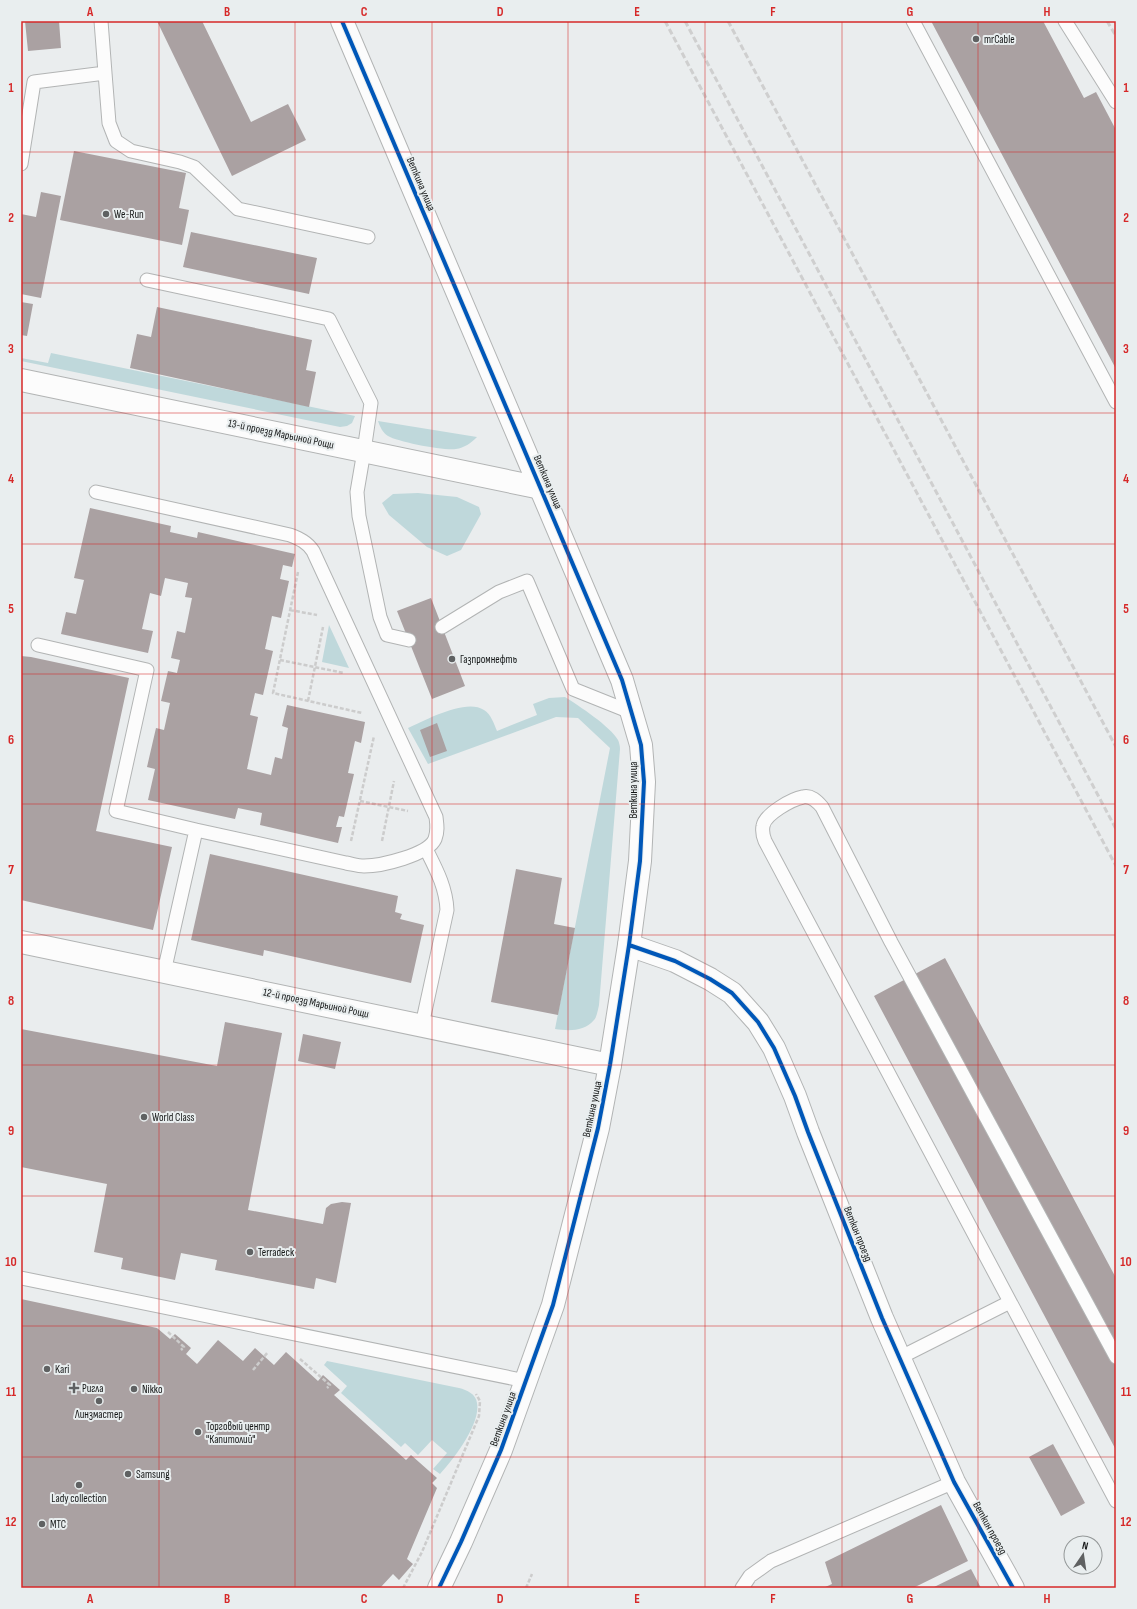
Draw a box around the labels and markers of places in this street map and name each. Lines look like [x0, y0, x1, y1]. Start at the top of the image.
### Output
place label: mrCable [984, 33, 1015, 46]
marker: mrCable [971, 34, 981, 44]
place label: We-Run [114, 208, 144, 221]
marker: We-Run [101, 209, 111, 219]
place label: Газпромнефть [460, 653, 517, 666]
marker: Газпромнефть [447, 654, 457, 664]
place label: World Class [152, 1111, 195, 1124]
marker: World Class [139, 1112, 149, 1122]
place label: Terradeck [258, 1246, 295, 1259]
marker: Terradeck [245, 1247, 255, 1257]
place label: Kari [55, 1363, 69, 1376]
marker: Kari [42, 1364, 52, 1374]
place label: Ригла [82, 1382, 104, 1395]
marker: Ригла [69, 1383, 79, 1393]
place label: Nikko [142, 1383, 163, 1396]
marker: Nikko [129, 1384, 139, 1394]
marker: Линзмастер [94, 1396, 104, 1406]
place label: Линзмастер [74, 1408, 123, 1421]
place label: Торговый центр "Капитолий" [206, 1420, 270, 1446]
marker: Торговый центр "Капитолий" [193, 1427, 203, 1437]
place label: Samsung [136, 1468, 170, 1481]
marker: Samsung [123, 1469, 133, 1479]
marker: Lady collection [74, 1480, 84, 1490]
place label: Lady collection [51, 1492, 107, 1505]
place label: МТС [50, 1518, 66, 1531]
marker: МТС [37, 1519, 47, 1529]

